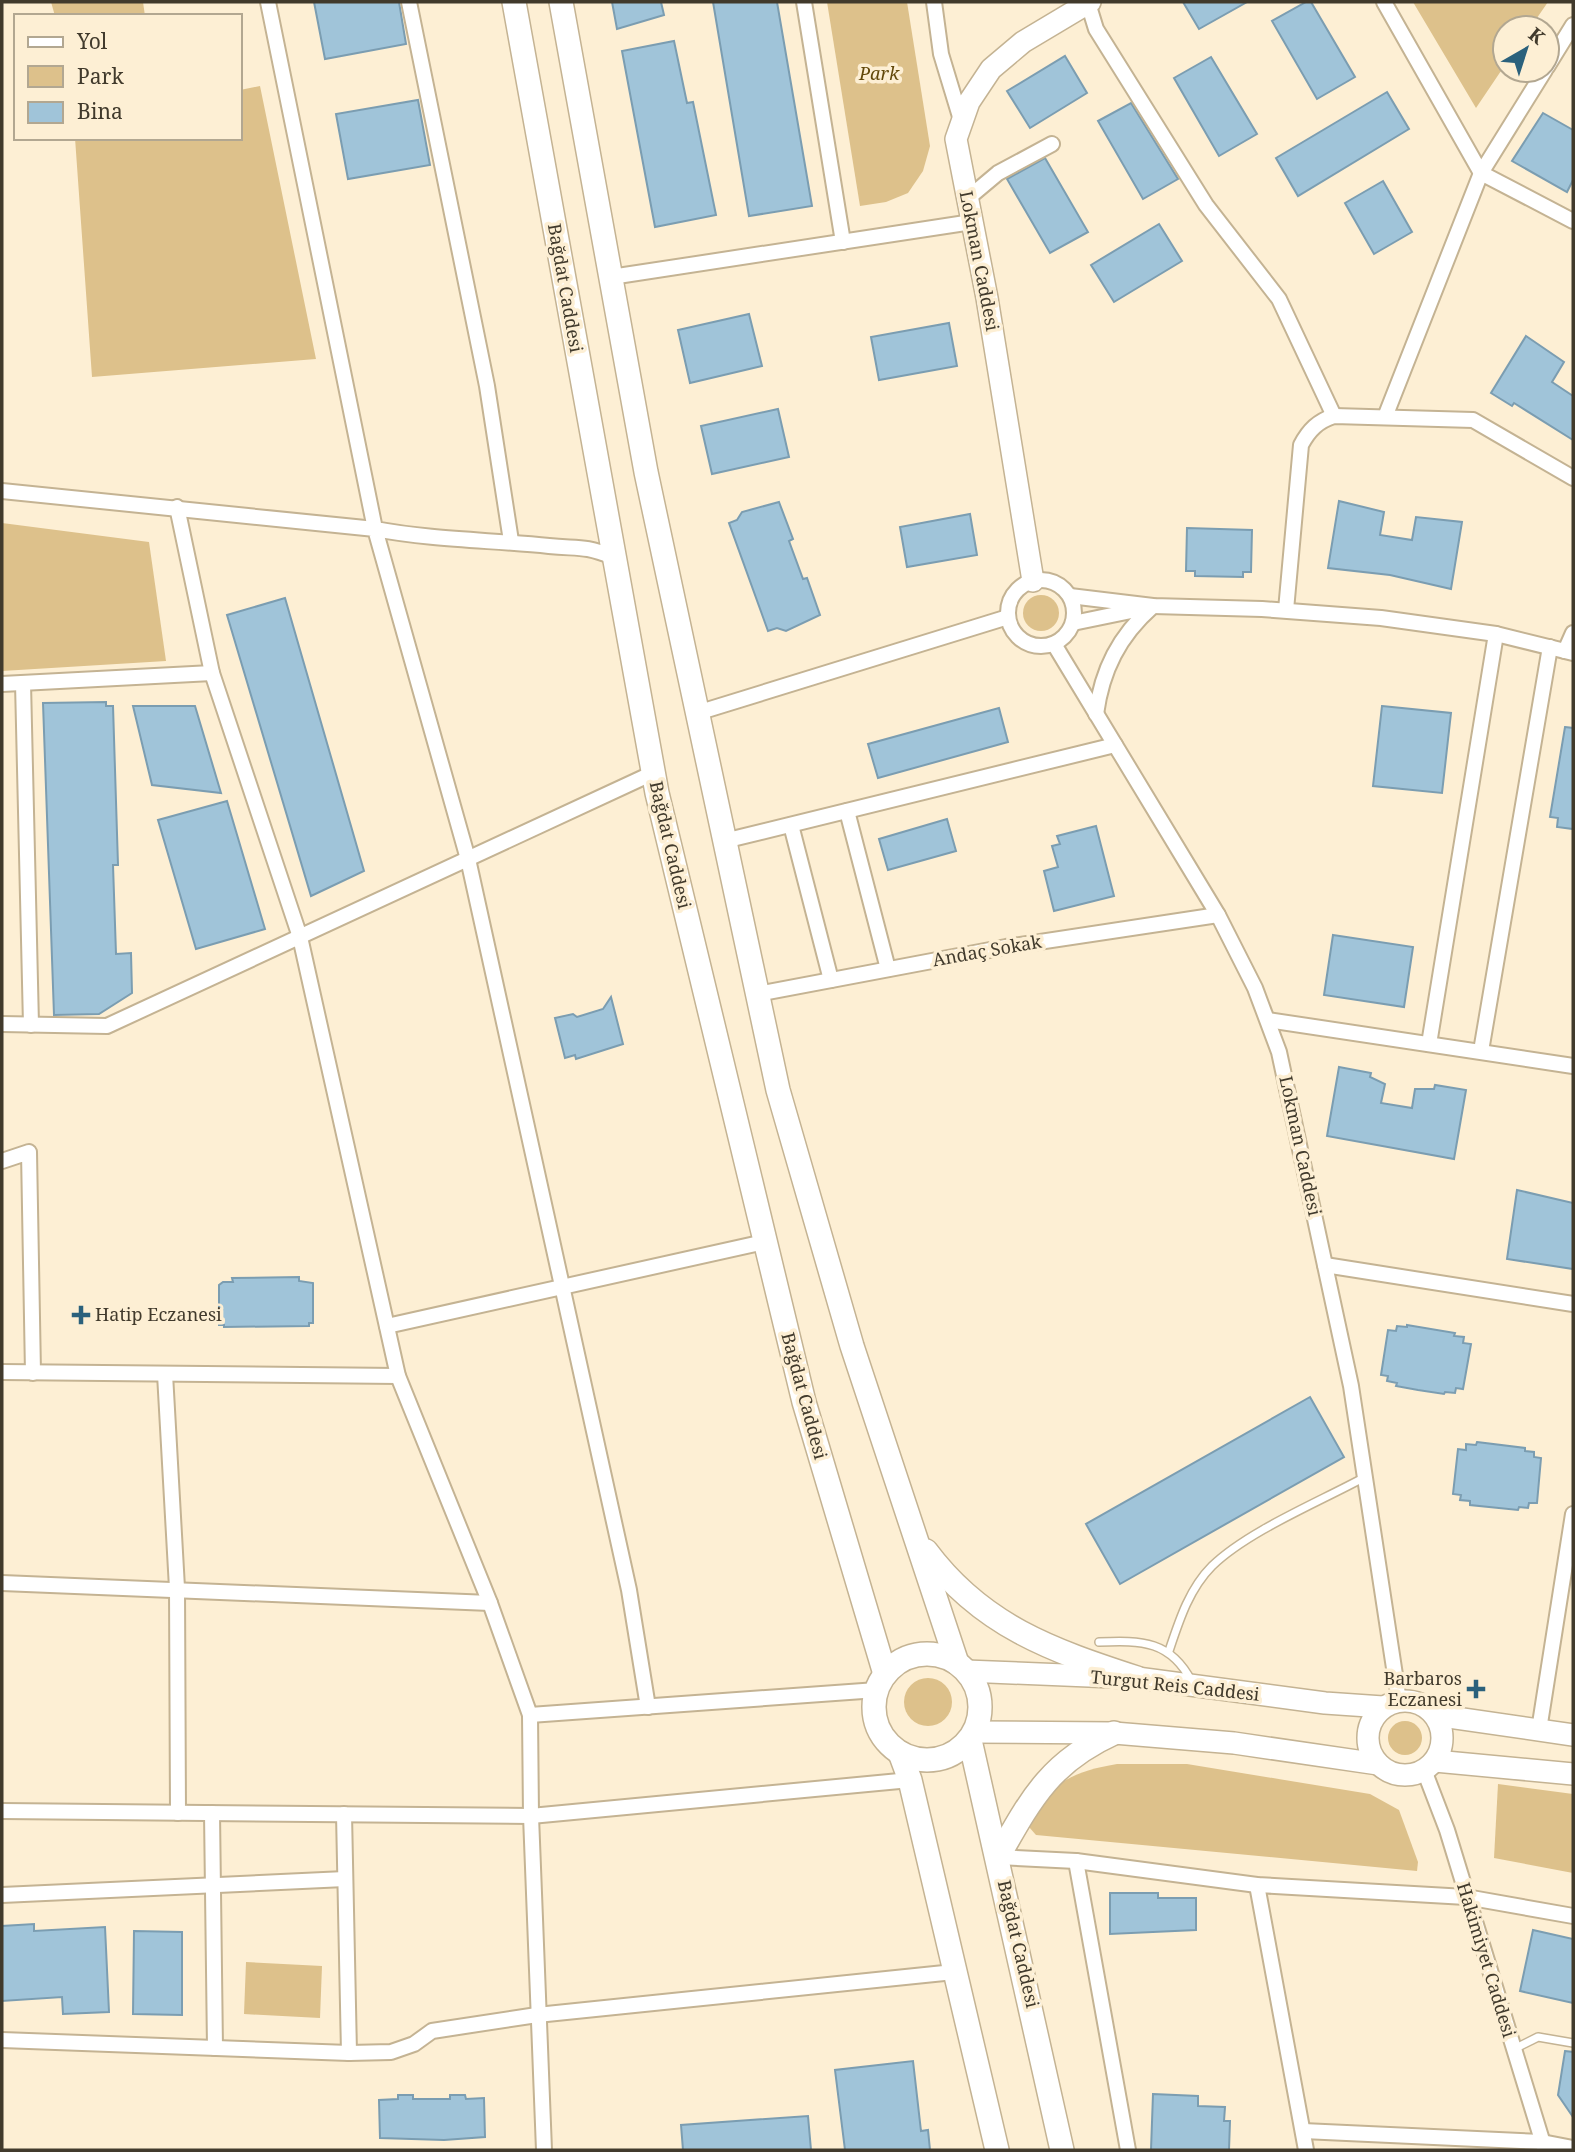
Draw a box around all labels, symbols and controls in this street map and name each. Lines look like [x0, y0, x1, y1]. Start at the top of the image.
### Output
legend [14, 14, 242, 140]
north arrow [1491, 14, 1561, 84]
text: K [1523, 21, 1550, 50]
text: Yol [76, 27, 108, 55]
park label: Park [858, 61, 900, 85]
text: Park [77, 62, 124, 90]
text: Bina [77, 97, 123, 125]
street label: Lokman Caddesi [955, 189, 1005, 333]
street label: Bağdat Caddesi [543, 221, 589, 354]
street label: Bağdat Caddesi [645, 778, 697, 911]
street label: Andaç Sokak [930, 929, 1044, 971]
street label: Lokman Caddesi [1274, 1074, 1328, 1218]
place label: Hatip Eczanesi [95, 1302, 222, 1326]
marker: Hatip Eczanesi [73, 1307, 89, 1323]
street label: Bağdat Caddesi [776, 1330, 834, 1462]
street label: Turgut Reis Caddesi [1089, 1664, 1261, 1706]
place label: Barbaros Eczanesi [1383, 1666, 1462, 1711]
marker: Barbaros Eczanesi [1468, 1681, 1484, 1697]
street label: Bağdat Caddesi [993, 1877, 1045, 2010]
street label: Hakimiyet Caddesi [1452, 1879, 1522, 2040]

